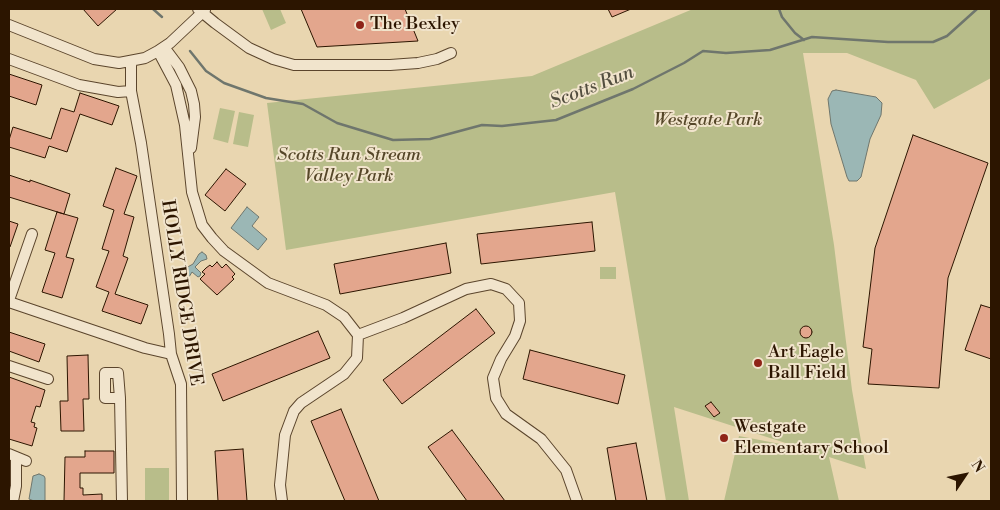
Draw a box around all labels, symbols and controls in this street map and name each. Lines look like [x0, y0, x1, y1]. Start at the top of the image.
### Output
place label: The Bexley [370, 14, 460, 36]
marker: The Bexley [354, 19, 366, 31]
water label: Scotts Run [547, 62, 637, 114]
park label: Westgate Park [654, 110, 762, 132]
park label: Scotts Run Stream Valley Park [277, 145, 421, 188]
street label: HOLLY RIDGE DRIVE [156, 198, 206, 388]
place label: Art Eagle Ball Field [768, 342, 846, 384]
marker: Art Eagle Ball Field [752, 357, 764, 369]
place label: Westgate Elementary School [734, 417, 889, 459]
marker: Westgate Elementary School [718, 432, 730, 444]
north arrow [940, 450, 990, 500]
text: N [967, 457, 988, 476]

